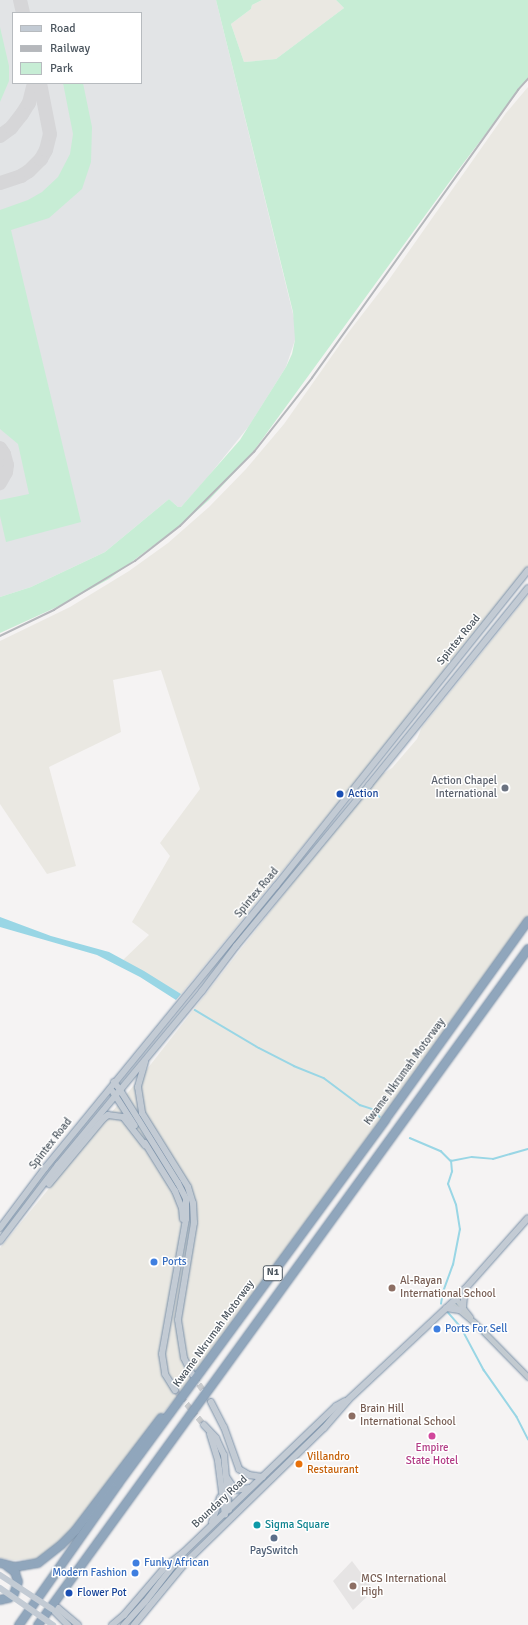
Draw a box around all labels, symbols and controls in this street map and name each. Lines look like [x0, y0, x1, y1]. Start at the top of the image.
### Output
legend [12, 12, 142, 84]
text: Road [50, 21, 76, 36]
text: Railway [50, 41, 90, 56]
text: Park [50, 61, 73, 76]
street label: Spintex Road [435, 612, 483, 668]
place label: Action Chapel International [431, 775, 497, 801]
marker: Action Chapel International [500, 783, 510, 793]
place label: Action [348, 787, 378, 801]
marker: Action [335, 789, 345, 799]
street label: Spintex Road [232, 865, 282, 921]
street label: Kwame Nkrumah Motorway [362, 1016, 448, 1128]
street label: Spintex Road [27, 1116, 75, 1172]
place label: Ports [162, 1255, 187, 1269]
marker: Ports [149, 1257, 159, 1267]
road number: N1 [262, 1265, 284, 1281]
place label: Al-Rayan International School [400, 1275, 496, 1301]
street label: Kwame Nkrumah Motorway [171, 1278, 257, 1390]
marker: Al-Rayan International School [387, 1283, 397, 1293]
place label: Ports For Sell [445, 1322, 508, 1336]
marker: Ports For Sell [432, 1324, 442, 1334]
place label: Brain Hill International School [360, 1403, 456, 1429]
marker: Brain Hill International School [347, 1411, 357, 1421]
marker: Empire State Hotel [427, 1431, 437, 1441]
place label: Empire State Hotel [406, 1442, 458, 1468]
place label: Villandro Restaurant [307, 1451, 359, 1477]
marker: Villandro Restaurant [294, 1459, 304, 1469]
street label: Boundary Road [189, 1473, 251, 1531]
place label: Sigma Square [265, 1518, 330, 1532]
marker: Sigma Square [252, 1520, 262, 1530]
marker: PaySwitch [269, 1533, 279, 1543]
place label: PaySwitch [250, 1544, 298, 1558]
place label: Funky African [144, 1556, 209, 1570]
marker: Funky African [131, 1558, 141, 1568]
place label: Modern Fashion [52, 1566, 127, 1580]
marker: Modern Fashion [130, 1568, 140, 1578]
place label: MCS International High [361, 1573, 447, 1599]
marker: MCS International High [348, 1581, 358, 1591]
place label: Flower Pot [77, 1586, 127, 1600]
marker: Flower Pot [64, 1588, 74, 1598]

